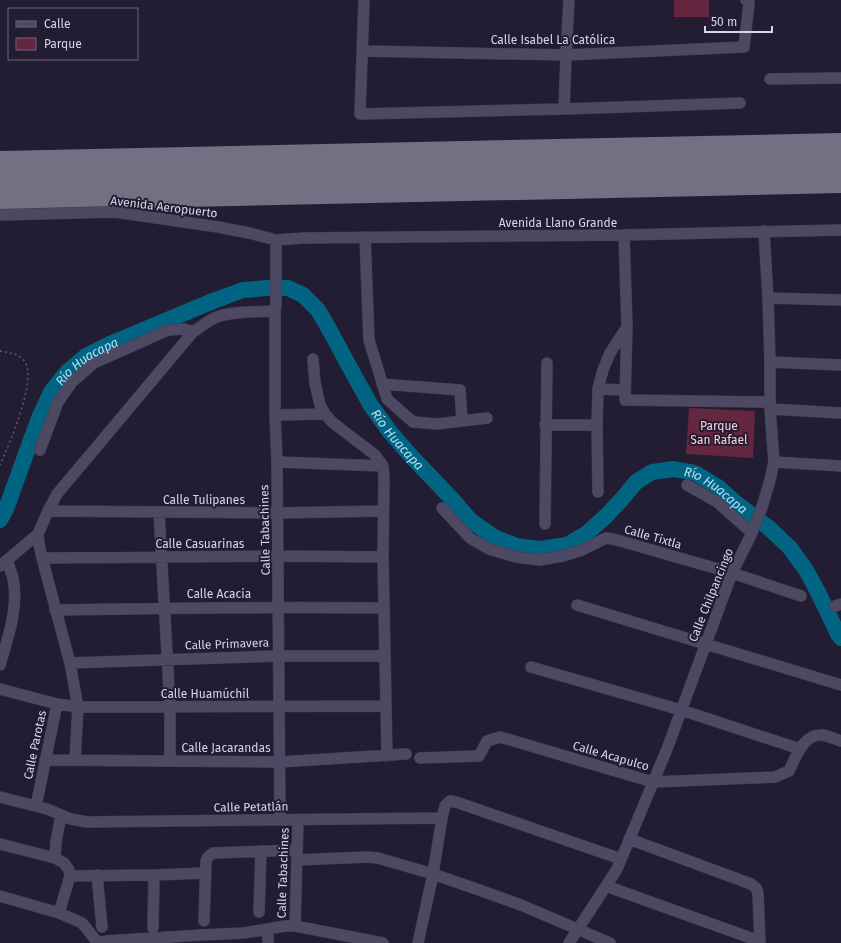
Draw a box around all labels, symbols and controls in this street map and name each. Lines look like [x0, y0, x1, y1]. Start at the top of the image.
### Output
legend [8, 8, 138, 60]
scale bar [705, 8, 772, 34]
text: 50 m [711, 15, 737, 29]
text: Calle [44, 17, 71, 31]
street label: Calle Isabel La Católica [491, 33, 615, 47]
text: Parque [44, 37, 82, 51]
street label: Avenida Aeropuerto [110, 193, 218, 221]
street label: Avenida Llano Grande [499, 216, 617, 230]
water label: Río Huacapa [52, 334, 120, 388]
water label: Río Huacapa [368, 406, 427, 473]
park label: Parque San Rafael [690, 419, 748, 447]
water label: Río Huacapa [683, 464, 750, 516]
street label: Calle Tabachines [257, 484, 273, 575]
street label: Calle Tulipanes [163, 493, 245, 507]
street label: Calle Tixtla [623, 522, 683, 552]
street label: Calle Casuarinas [156, 537, 245, 551]
street label: Calle Chilpancingo [686, 546, 736, 644]
street label: Calle Acacia [187, 587, 251, 601]
street label: Calle Primavera [185, 636, 269, 652]
street label: Calle Huamúchil [161, 687, 250, 701]
street label: Calle Parotas [21, 709, 49, 781]
street label: Calle Acapulco [571, 738, 651, 774]
street label: Calle Jacarandas [182, 741, 271, 755]
street label: Calle Petatlán [213, 799, 289, 815]
street label: Calle Tabachines [274, 827, 292, 919]

